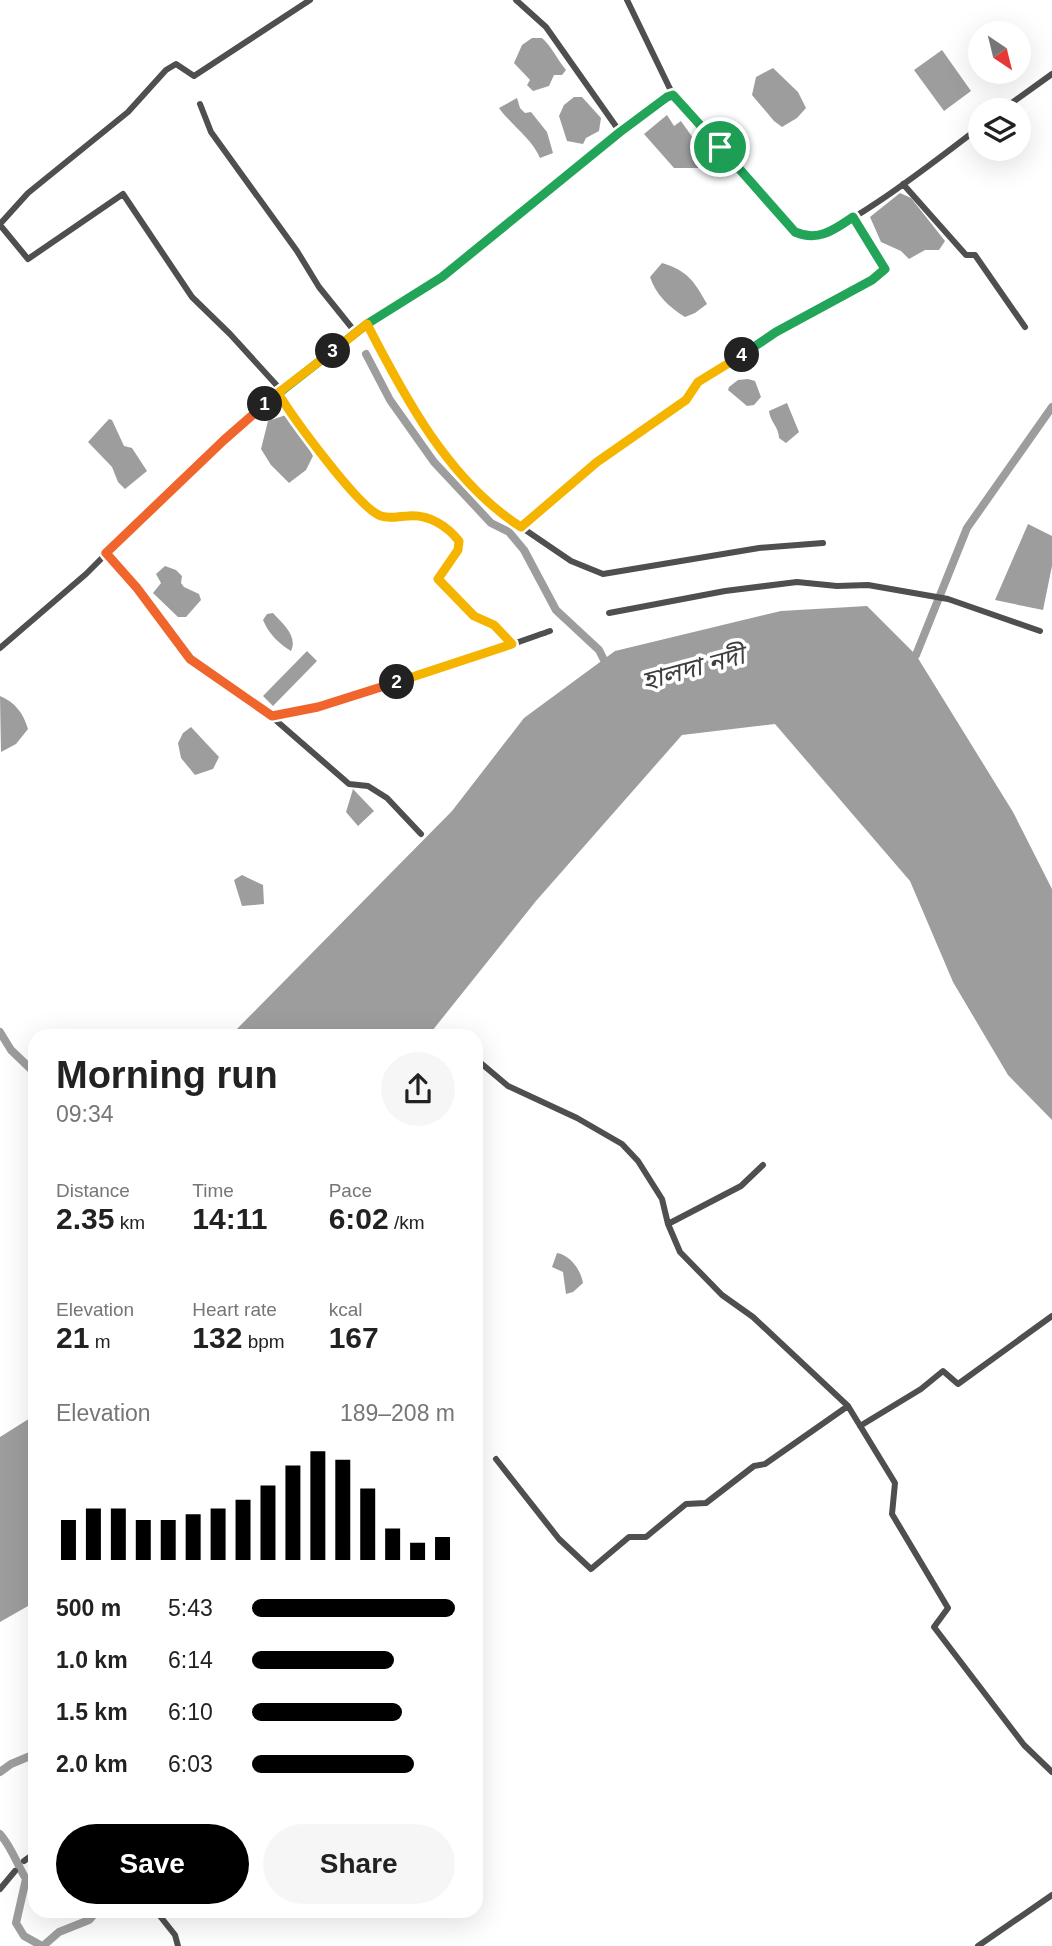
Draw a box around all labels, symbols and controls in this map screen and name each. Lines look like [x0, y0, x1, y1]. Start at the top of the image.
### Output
north arrow [968, 21, 1031, 84]
map controls [968, 21, 1031, 161]
button: layers [968, 98, 1031, 161]
pin [690, 117, 750, 177]
icon: arrive [701, 128, 739, 166]
pin: 3 [316, 334, 350, 368]
pin: 4 [724, 338, 760, 372]
text: 3 [327, 340, 338, 361]
text: 4 [736, 344, 747, 365]
pin: 1 [247, 386, 282, 422]
text: 1 [259, 393, 270, 414]
water label: হালদা নদী [638, 639, 753, 696]
pin: 2 [380, 664, 414, 700]
text: 2 [391, 671, 402, 692]
button: share [381, 1052, 455, 1126]
text: Morning run [56, 1054, 278, 1096]
text: 09:34 [56, 1101, 114, 1127]
text: Distance [56, 1180, 130, 1201]
text: Time [192, 1180, 234, 1201]
text: Pace [329, 1180, 372, 1201]
text: 2.35 [56, 1202, 114, 1235]
text: 14:11 [192, 1202, 267, 1235]
text: 6:02 [329, 1202, 389, 1235]
text: km [114, 1212, 145, 1233]
text: /km [389, 1212, 425, 1233]
text: Elevation [56, 1299, 134, 1320]
text: Heart rate [192, 1299, 277, 1320]
text: kcal [329, 1299, 362, 1320]
text: 21 [56, 1321, 89, 1354]
text: 132 [192, 1321, 242, 1354]
text: 167 [329, 1321, 379, 1354]
text: m [89, 1331, 110, 1352]
text: bpm [242, 1331, 285, 1352]
text: Elevation [56, 1400, 151, 1426]
text: 189–208 m [340, 1400, 455, 1426]
text: 500 m [56, 1595, 121, 1621]
text: 5:43 [168, 1595, 213, 1621]
text: 1.0 km [56, 1647, 128, 1673]
text: 6:14 [168, 1647, 213, 1673]
text: 1.5 km [56, 1699, 128, 1725]
text: 6:10 [168, 1699, 213, 1725]
text: 2.0 km [56, 1751, 128, 1777]
text: 6:03 [168, 1751, 213, 1777]
button: Save [56, 1824, 249, 1904]
button: Share [263, 1824, 455, 1904]

